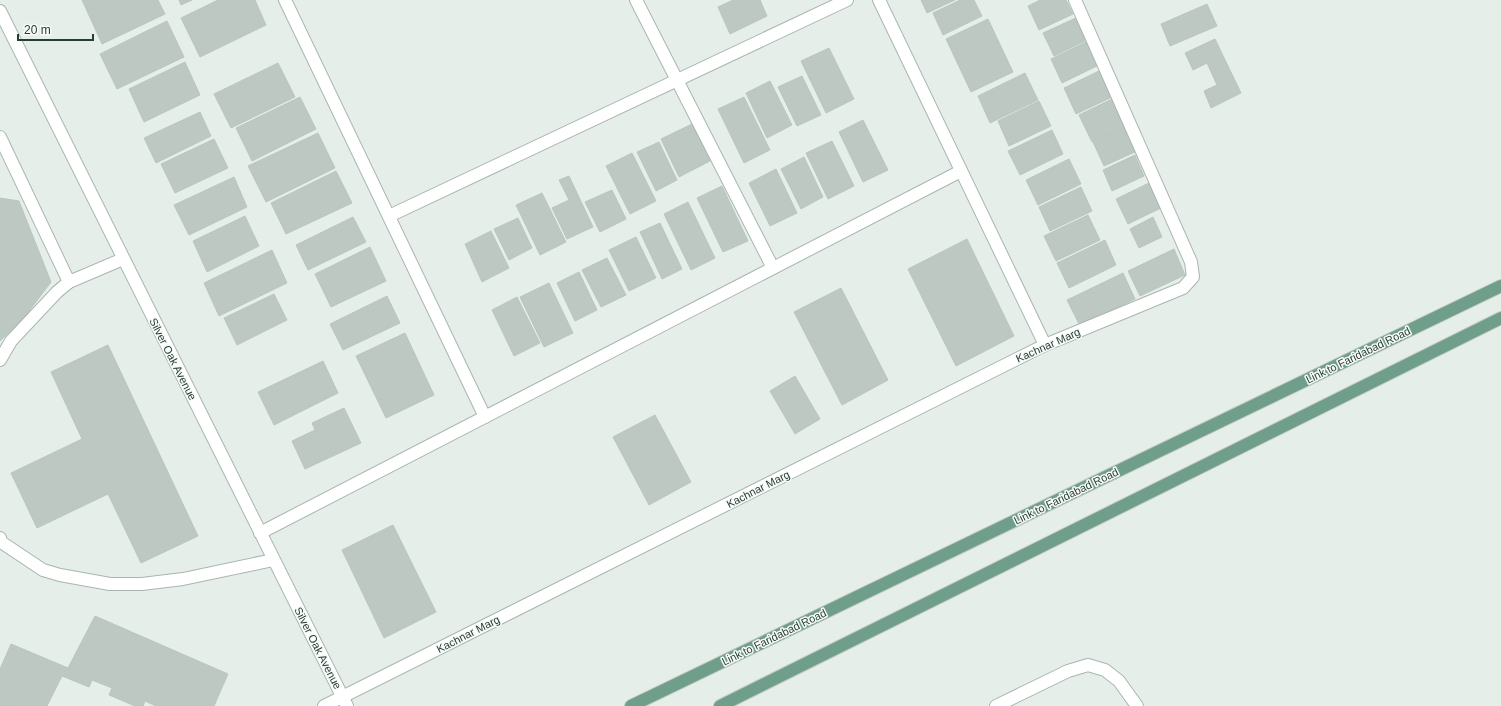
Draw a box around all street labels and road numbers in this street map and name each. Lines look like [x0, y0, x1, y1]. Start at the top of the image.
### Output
street label: Silver Oak Avenue [147, 316, 199, 402]
street label: Kachnar Marg [1014, 325, 1082, 365]
street label: Link to Faridabad Road [1304, 325, 1412, 385]
street label: Link to Faridabad Road [1012, 466, 1120, 526]
street label: Kachnar Marg [724, 468, 792, 510]
street label: Silver Oak Avenue [292, 605, 344, 691]
street label: Link to Faridabad Road [720, 607, 828, 667]
street label: Kachnar Marg [434, 613, 502, 655]

